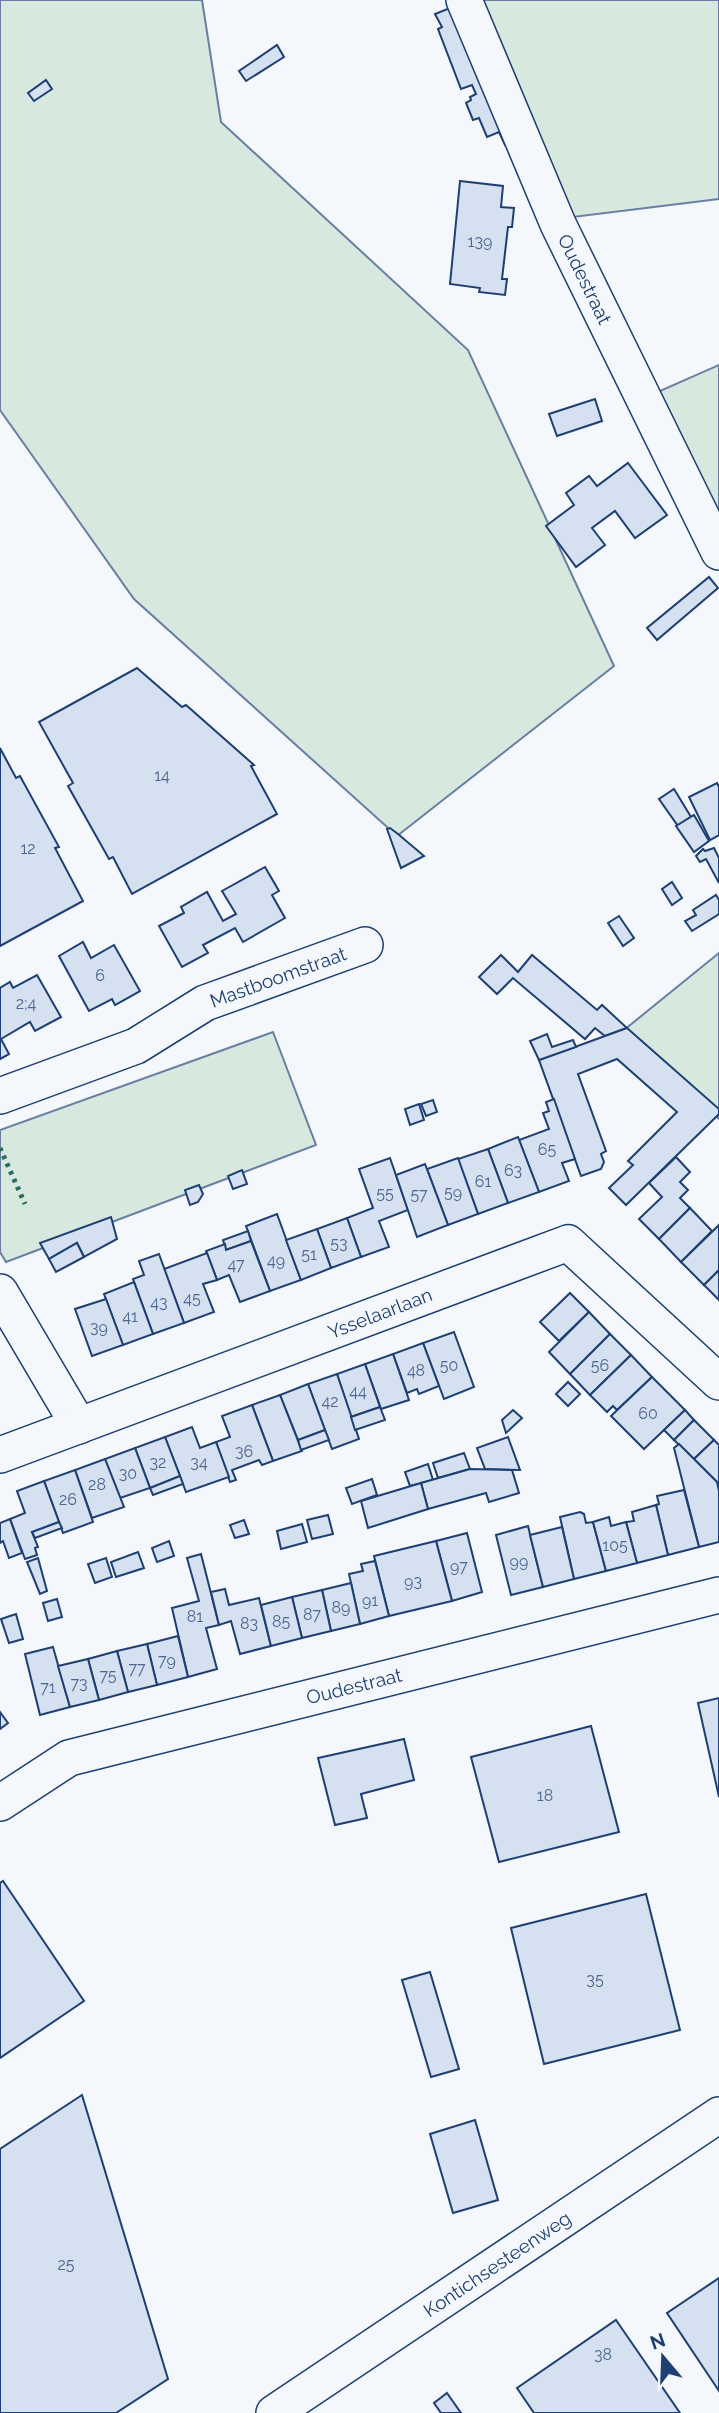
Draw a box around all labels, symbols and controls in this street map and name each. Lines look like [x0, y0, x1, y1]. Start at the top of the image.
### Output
street label: Oudestraat [554, 230, 617, 328]
house number: 139 [468, 232, 492, 251]
house number: 14 [154, 766, 170, 785]
house number: 12 [20, 839, 36, 858]
street label: Mastboomstraat [207, 942, 350, 1012]
house number: 6 [95, 966, 105, 985]
house number: 2;4 [16, 994, 36, 1013]
house number: 65 [538, 1140, 556, 1159]
house number: 63 [504, 1161, 522, 1180]
house number: 61 [475, 1172, 491, 1191]
house number: 59 [444, 1183, 462, 1202]
house number: 55 [376, 1184, 394, 1203]
house number: 57 [410, 1185, 428, 1204]
house number: 53 [330, 1234, 348, 1253]
house number: 51 [301, 1245, 317, 1264]
house number: 49 [267, 1251, 285, 1270]
house number: 47 [227, 1255, 245, 1274]
street label: Ysselaarlaan [325, 1283, 435, 1343]
house number: 45 [183, 1289, 201, 1308]
house number: 43 [150, 1293, 168, 1312]
house number: 41 [122, 1307, 138, 1326]
house number: 39 [90, 1318, 108, 1337]
house number: 50 [440, 1356, 458, 1375]
house number: 56 [591, 1356, 609, 1375]
house number: 48 [407, 1361, 425, 1380]
house number: 44 [349, 1382, 367, 1401]
house number: 42 [321, 1392, 339, 1411]
house number: 60 [638, 1404, 658, 1423]
house number: 36 [235, 1442, 253, 1461]
house number: 32 [150, 1453, 166, 1472]
house number: 34 [190, 1453, 208, 1472]
house number: 30 [119, 1464, 137, 1483]
house number: 28 [88, 1475, 106, 1494]
house number: 26 [59, 1490, 77, 1509]
house number: 105 [602, 1536, 628, 1555]
house number: 99 [510, 1552, 528, 1571]
house number: 97 [450, 1557, 468, 1576]
house number: 93 [404, 1572, 422, 1591]
house number: 91 [362, 1591, 378, 1610]
house number: 89 [332, 1598, 350, 1617]
house number: 87 [303, 1605, 321, 1624]
house number: 81 [187, 1607, 203, 1626]
house number: 85 [272, 1612, 290, 1631]
house number: 83 [240, 1614, 258, 1633]
house number: 79 [158, 1651, 176, 1670]
house number: 77 [128, 1659, 146, 1678]
street label: Oudestraat [304, 1663, 405, 1708]
house number: 75 [99, 1666, 117, 1685]
house number: 73 [70, 1674, 88, 1693]
house number: 71 [40, 1678, 56, 1697]
house number: 18 [537, 1786, 553, 1805]
house number: 35 [586, 1970, 604, 1989]
street label: Kontichsesteenweg [419, 2207, 575, 2321]
house number: 25 [57, 2255, 75, 2274]
north arrow [628, 2322, 698, 2392]
text: N [647, 2328, 668, 2354]
house number: 38 [594, 2345, 612, 2364]

